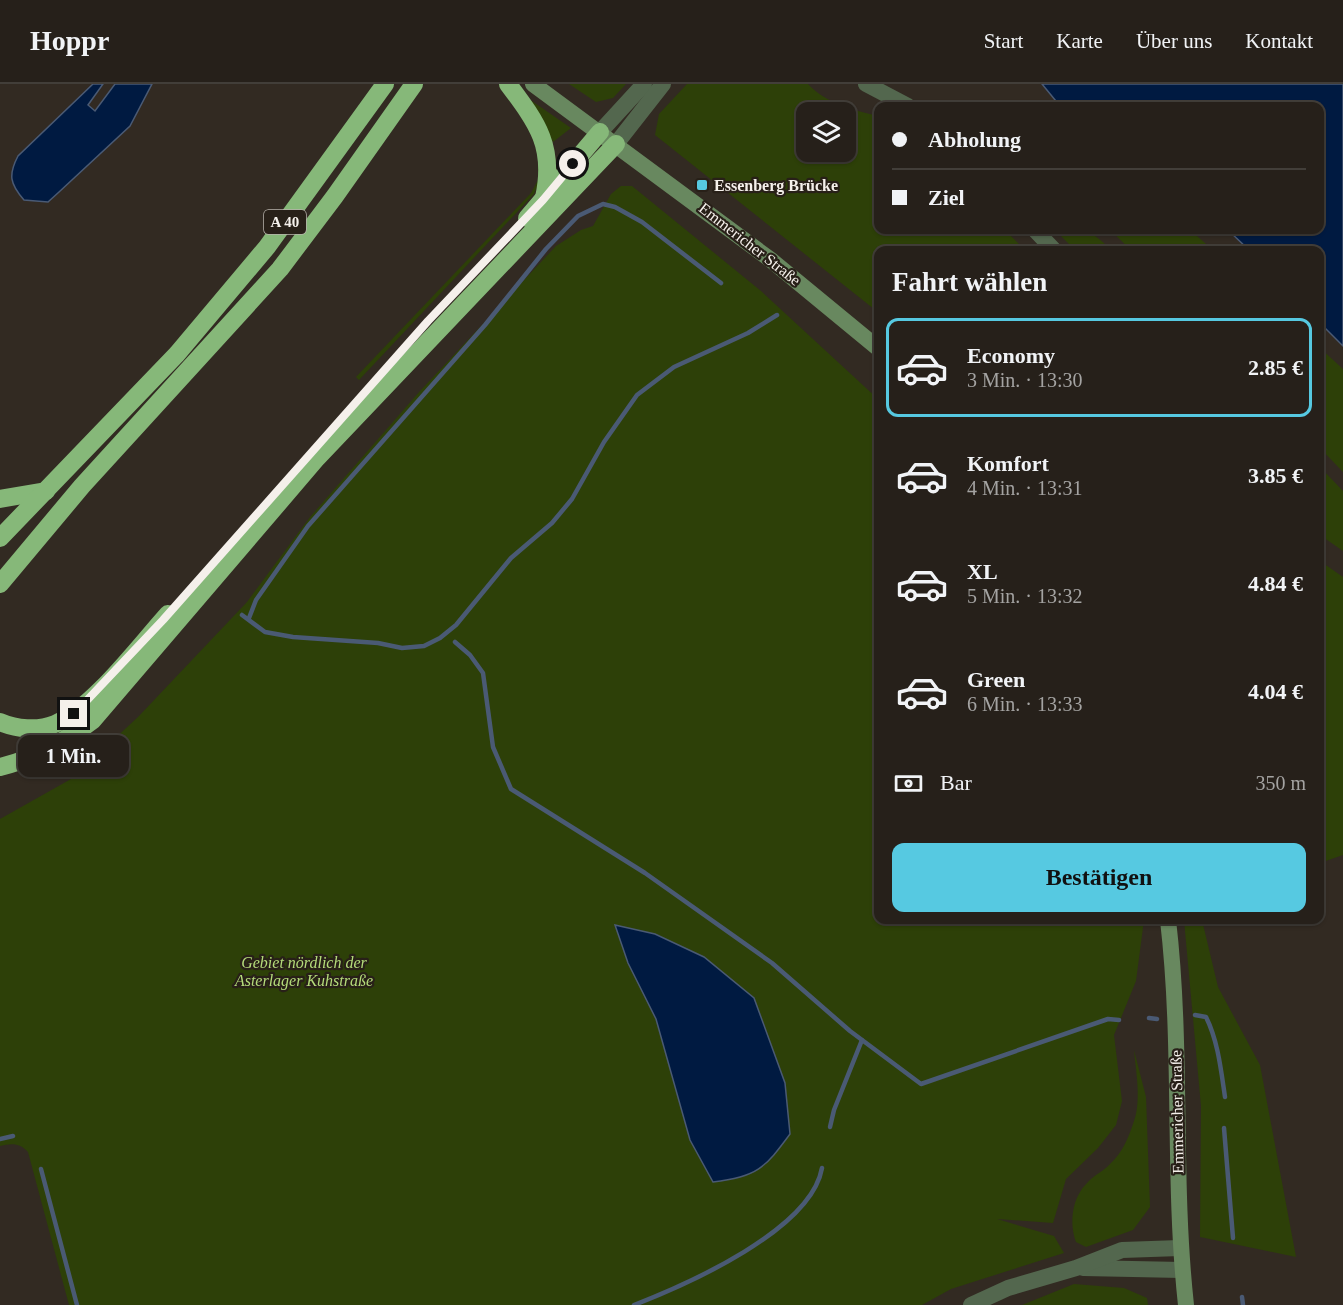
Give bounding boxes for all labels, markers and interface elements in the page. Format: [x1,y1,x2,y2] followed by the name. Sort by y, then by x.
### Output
[30,25,109,56] text: Hoppr
[984,29,1023,53] text: Start
[1056,29,1103,53] text: Karte
[1136,29,1212,53] text: Über uns
[1245,29,1313,53] text: Kontakt
[796,102,856,162] map controls
[796,102,856,162] button: layers
[928,127,1021,152] text: Abholung
[559,150,586,177] route start
[714,177,838,195] place label: Essenberg Brücke
[695,178,709,192] marker: Essenberg Brücke
[928,185,965,210] text: Ziel
[696,199,804,289] street label: Emmericher Straße
[264,210,306,234] road number: A 40
[892,267,1047,297] text: Fahrt wählen
[895,341,949,395] icon: car
[967,343,1055,368] text: Economy
[1248,355,1303,380] text: 2.85 €
[967,369,1083,391] text: 3 Min. · 13:30
[895,449,949,503] icon: car
[967,451,1049,476] text: Komfort
[1248,463,1303,488] text: 3.85 €
[967,477,1083,499] text: 4 Min. · 13:31
[895,557,949,611] icon: car
[967,559,998,584] text: XL
[1248,571,1303,596] text: 4.84 €
[967,585,1083,607] text: 5 Min. · 13:32
[895,665,949,719] icon: car
[967,667,1025,692] text: Green
[1248,679,1303,704] text: 4.04 €
[967,693,1083,715] text: 6 Min. · 13:33
[60,700,87,727] route end
[19,735,130,777] callout: 1 Min.
[46,745,101,767] text: 1 Min.
[892,767,925,800] icon: cash
[940,770,972,795] text: Bar
[1255,772,1306,794] text: 350 m
[892,843,1306,912] button: Bestätigen
[234,954,373,990] park label: Gebiet nördlich der Asterlager Kuhstraße
[1167,1050,1187,1174] street label: Emmericher Straße

